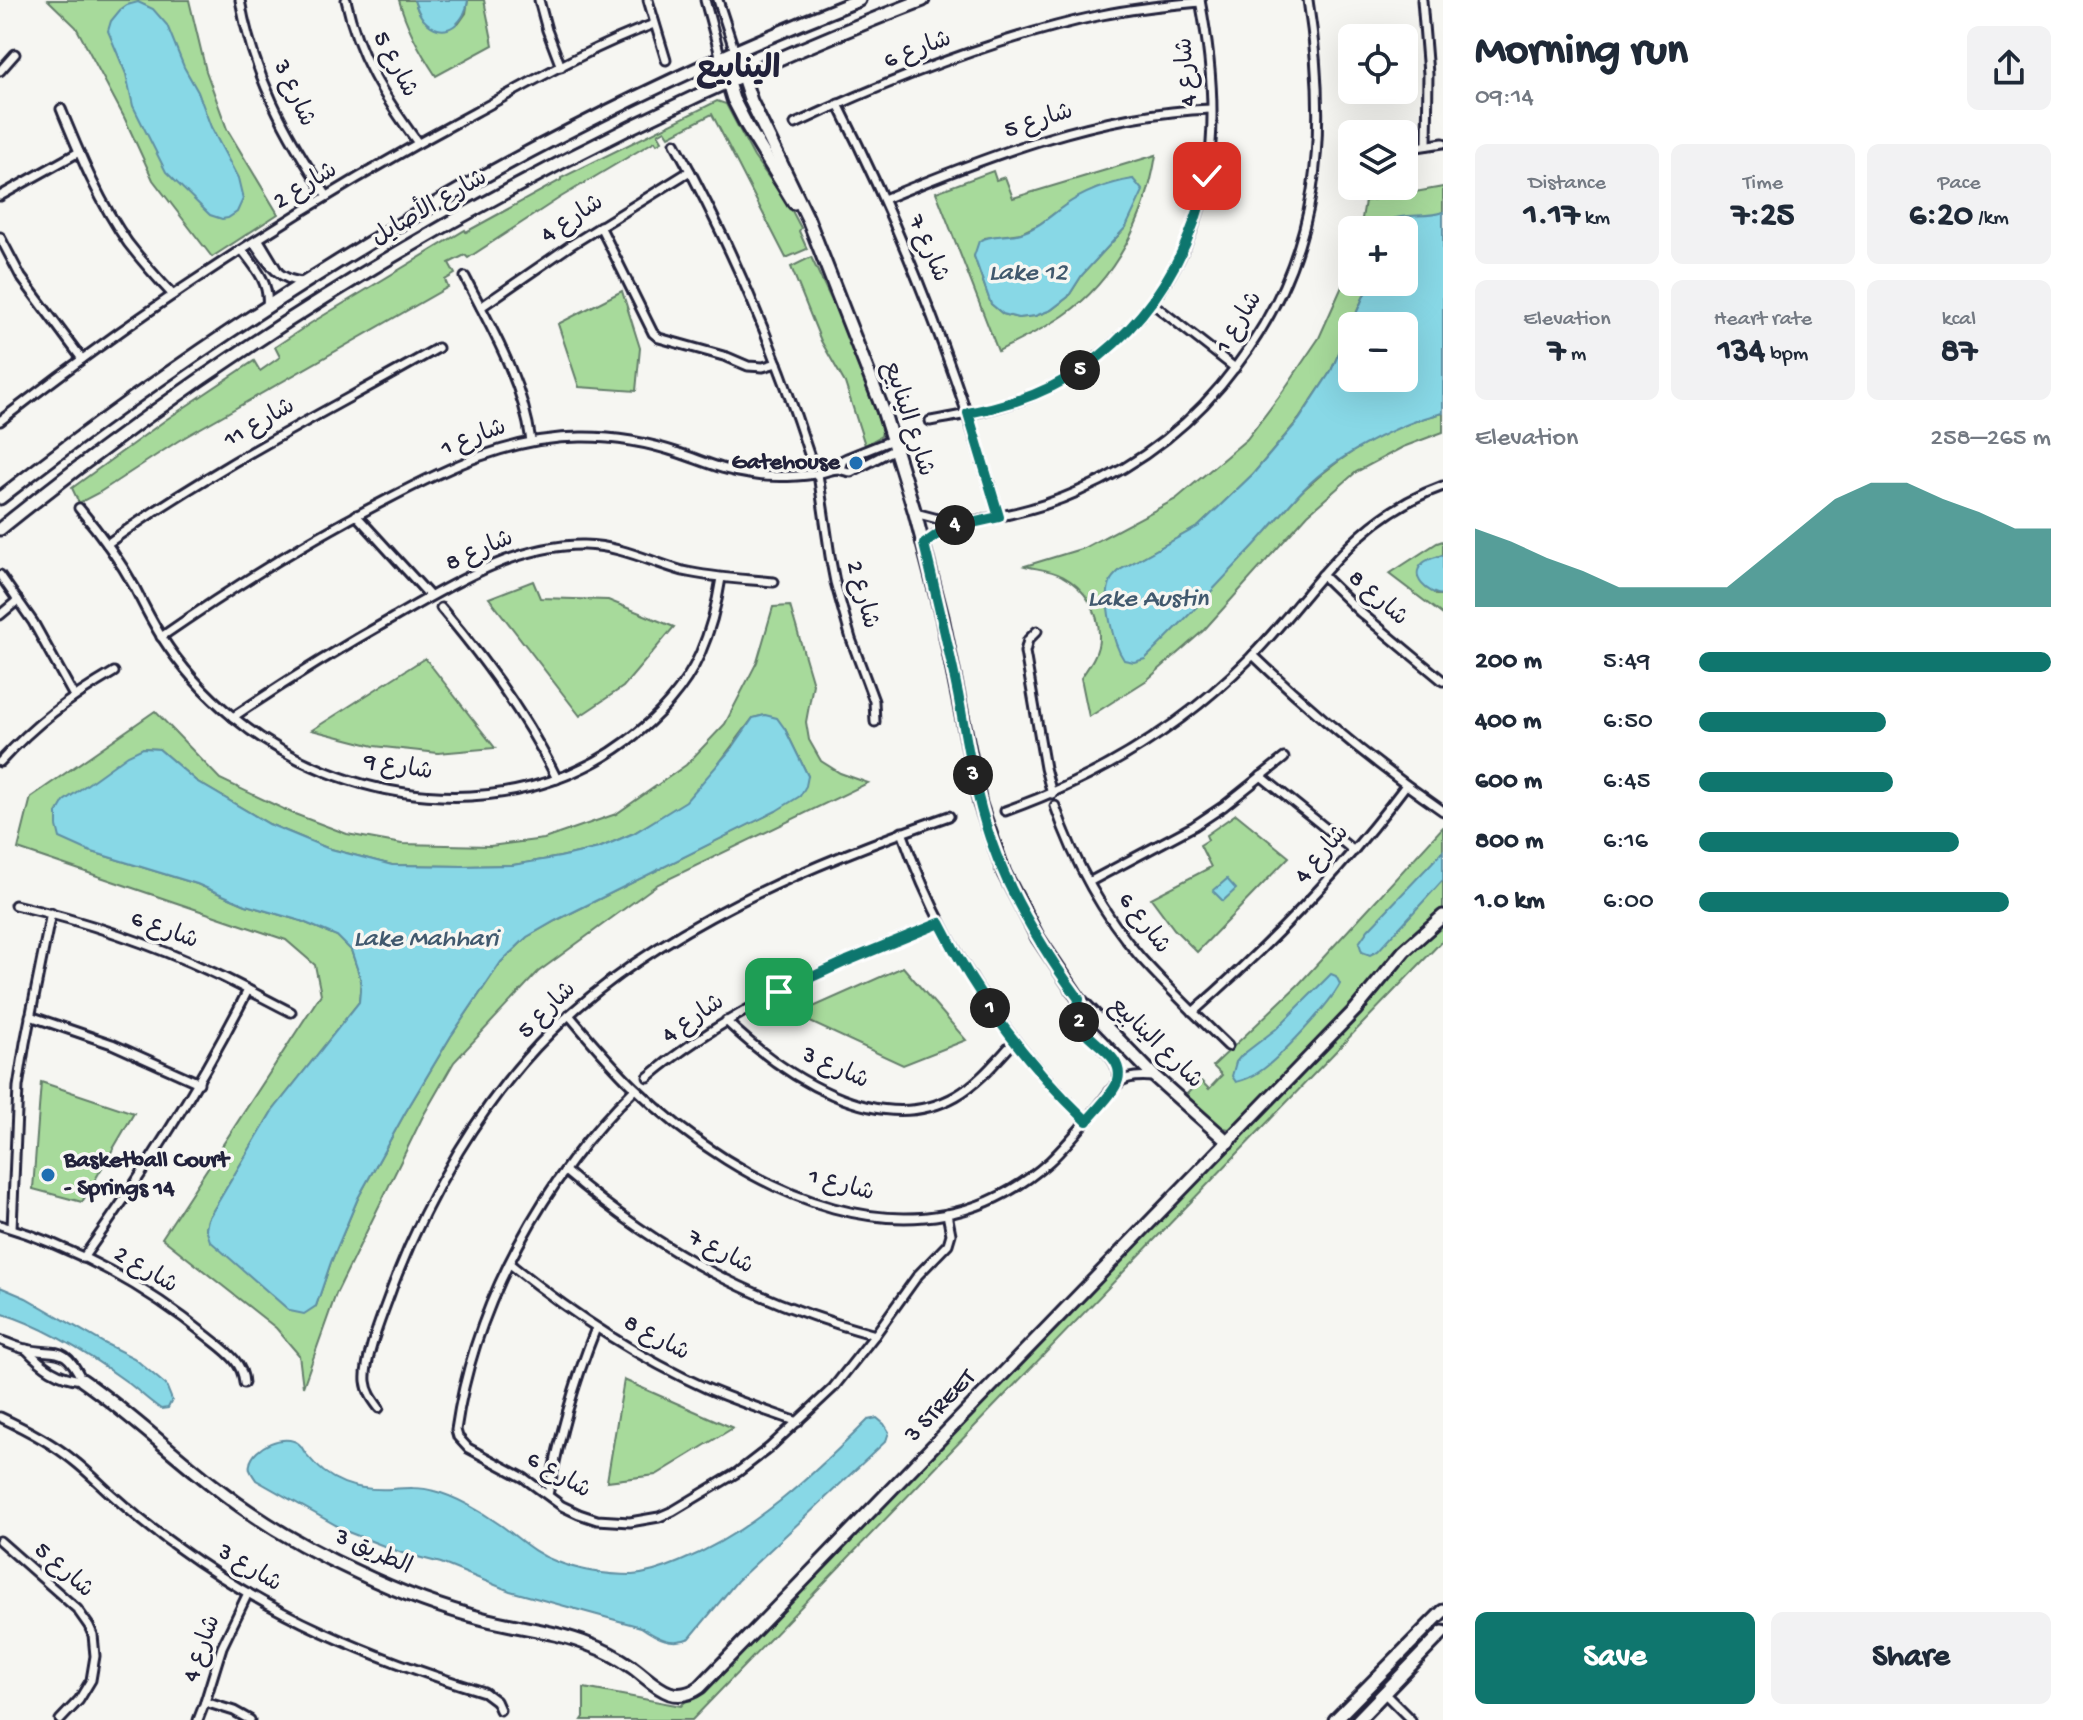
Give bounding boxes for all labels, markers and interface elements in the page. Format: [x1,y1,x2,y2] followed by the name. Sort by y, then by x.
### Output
[1338,24,1418,392] map controls
[1338,24,1418,104] button: locate
[880,25,956,77] street label: شارع 6
[1967,26,2051,110] button: share
[365,27,423,103] street label: شارع 5
[1475,27,1688,79] text: Morning run
[1171,37,1205,107] street label: شارع 4
[696,52,780,90] district label: الينابيع
[265,55,321,132] street label: شارع 3
[1475,83,1534,114] text: 09:14
[1001,98,1077,146] street label: شارع 5
[1338,120,1418,200] button: layers
[1173,142,1241,210] pin
[1185,154,1229,198] icon: check
[269,157,343,217] street label: شارع 2
[364,159,493,254] street label: شارع الأصايل
[1528,171,1606,197] text: Distance
[1743,171,1783,197] text: Time
[1937,171,1981,197] text: Pace
[536,189,610,251] street label: شارع 4
[1524,197,1580,237] text: 1.17
[1732,197,1794,237] text: 7:25
[1909,197,1973,237] text: 6:20
[1580,206,1610,232] text: km
[1973,206,2009,232] text: /km
[900,210,954,287] street label: شارع 7
[1338,216,1418,296] button: +
[989,259,1068,290] water label: Lake 12
[1209,287,1270,360] street label: شارع 1
[1523,307,1611,333] text: Elevation
[1714,307,1812,333] text: Heart rate
[1942,307,1976,333] text: kcal
[1338,312,1418,392] button: −
[1548,333,1565,373] text: 7
[1718,333,1765,373] text: 134
[1941,333,1977,373] text: 87
[1565,342,1586,368] text: m
[1765,342,1808,368] text: bpm
[1060,350,1100,390] pin: 5
[1074,357,1086,383] text: 5
[875,358,939,480] street label: شارع الينابيع
[218,393,301,456] street label: شارع 11
[436,414,511,464] street label: شارع 1
[1475,424,1578,455] text: Elevation
[1930,424,2051,455] text: 258–265 m
[732,449,842,478] place label: Gatehouse
[847,454,865,472] marker: Gatehouse
[935,505,975,545] pin: 4
[950,512,960,538] text: 4
[442,525,518,579] street label: شارع 8
[838,558,884,632] street label: شارع 2
[1341,565,1413,633] street label: شارع 8
[1088,585,1209,616] water label: Lake Austin
[1475,647,1542,678] text: 200 m
[1603,647,1650,678] text: 5:49
[1475,707,1541,738] text: 400 m
[1603,707,1653,738] text: 6:50
[360,747,435,788] street label: شارع 9
[953,755,993,795] pin: 3
[967,762,979,788] text: 3
[1475,767,1542,798] text: 600 m
[1603,767,1650,798] text: 6:45
[1289,819,1357,891] street label: شارع 4
[1475,827,1543,858] text: 800 m
[1603,827,1648,858] text: 6:16
[1110,887,1176,961] street label: شارع 6
[1475,887,1545,918] text: 1.0 km
[1603,887,1654,918] text: 6:00
[126,905,202,957] street label: شارع 6
[354,925,502,956] water label: Lake Mahhari
[745,958,813,1026] pin
[757,970,801,1014] icon: arrive
[513,976,583,1046] street label: شارع 5
[970,988,1010,1028] pin: 1
[657,989,731,1051] street label: شارع 4
[1102,992,1208,1096] street label: شارع الينابيع
[986,995,994,1021] text: 1
[1059,1002,1099,1042] pin: 2
[1074,1009,1084,1035] text: 2
[796,1041,873,1097] street label: شارع 3
[63,1147,231,1204] place label: Basketball Court - Springs 14
[804,1163,877,1209] street label: شارع 1
[39,1166,57,1184] marker: Basketball Court - Springs 14
[681,1223,758,1282] street label: شارع 7
[108,1241,182,1301] street label: شارع 2
[618,1309,694,1369] street label: شارع 8
[899,1363,984,1450] street label: 3 STREET
[521,1446,595,1506] street label: شارع 6
[329,1523,416,1583] street label: 3 الطريق
[27,1537,99,1605] street label: شارع 5
[211,1538,286,1600] street label: شارع 3
[178,1612,228,1686] street label: شارع 4
[1475,1612,1755,1704] button: Save
[1771,1612,2051,1704] button: Share

